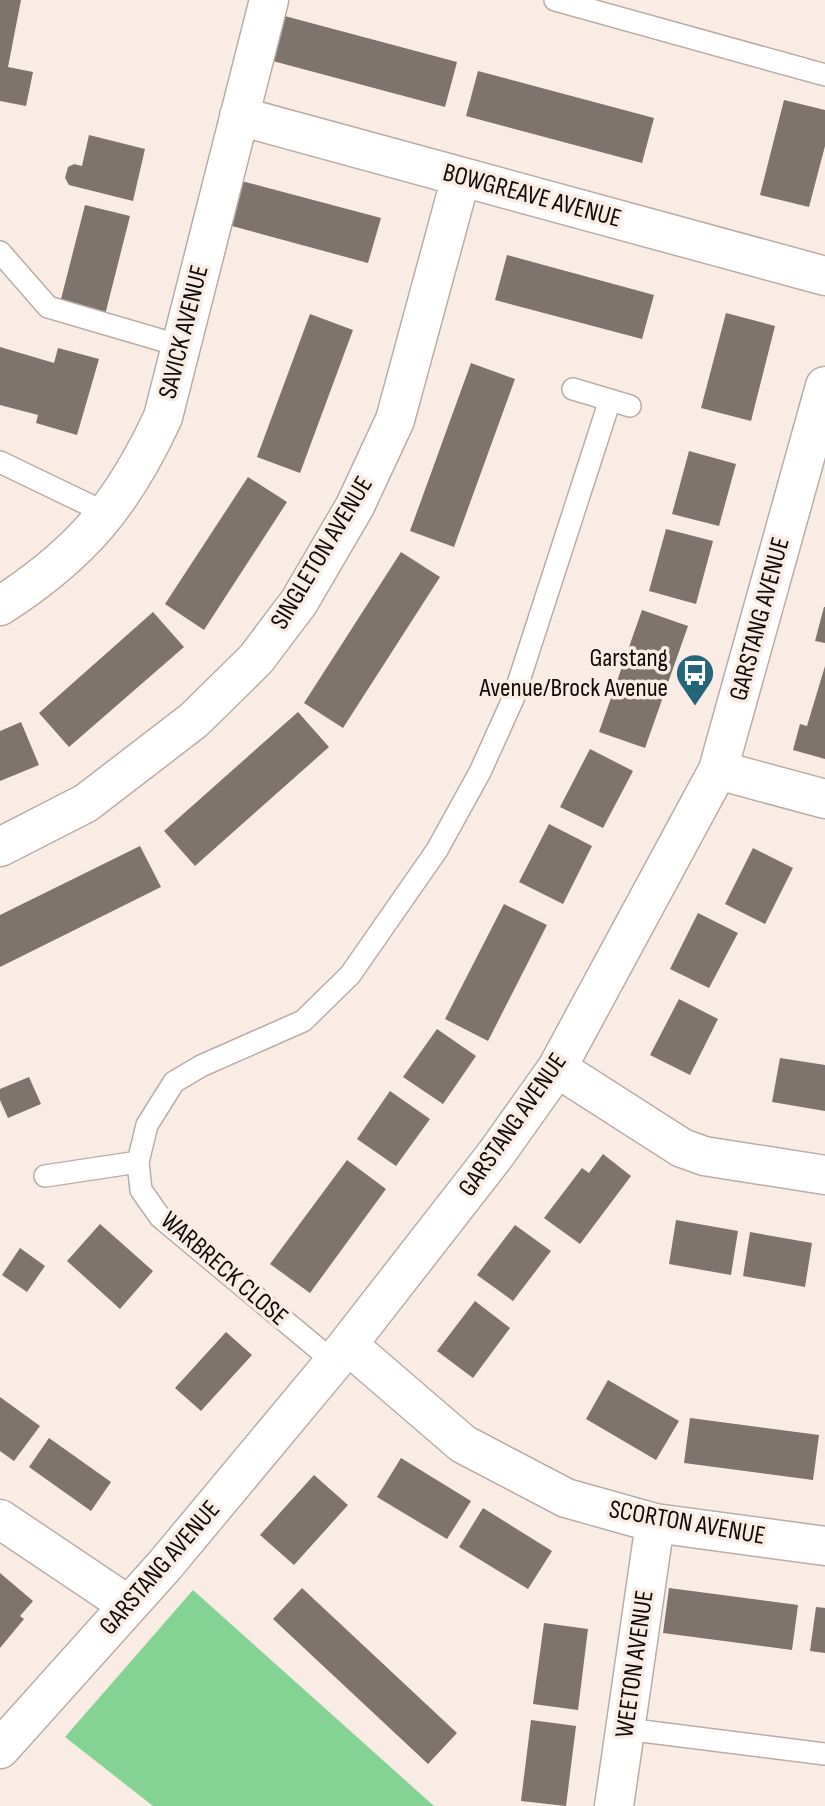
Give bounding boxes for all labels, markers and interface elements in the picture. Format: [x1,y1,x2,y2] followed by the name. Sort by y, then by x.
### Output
[440,157,624,235] street label: BOWGREAVE AVENUE
[152,262,216,402] street label: SAVICK AVENUE
[264,471,380,635] street label: SINGLETON AVENUE
[723,534,797,704] street label: GARSTANG AVENUE
[478,643,668,704] place label: Garstang Avenue/Brock Avenue
[674,652,716,707] bus stop icon: Garstang Avenue/Brock Avenue
[452,1047,574,1203] street label: GARSTANG AVENUE
[154,1205,294,1333] street label: WARBRECK CLOSE
[607,1494,767,1552] street label: SCORTON AVENUE
[93,1495,227,1641] street label: GARSTANG AVENUE
[609,1588,661,1740] street label: WEETON AVENUE

